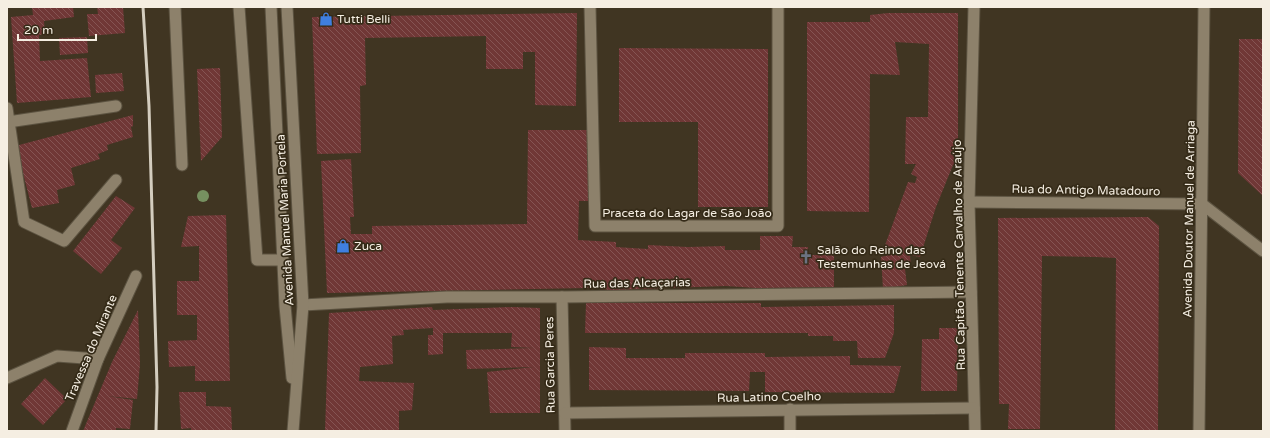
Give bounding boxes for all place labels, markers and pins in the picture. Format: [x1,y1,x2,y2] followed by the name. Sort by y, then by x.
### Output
[318,11,334,27] shop icon: Tutti Belli
[337,12,390,26] place label: Tutti Belli
[335,238,351,254] shop icon: Zuca
[354,239,382,253] place label: Zuca
[817,243,946,271] place label: Salão do Reino das Testemunhas de Jeová
[798,249,814,265] church icon: Salão do Reino das Testemunhas de Jeová

